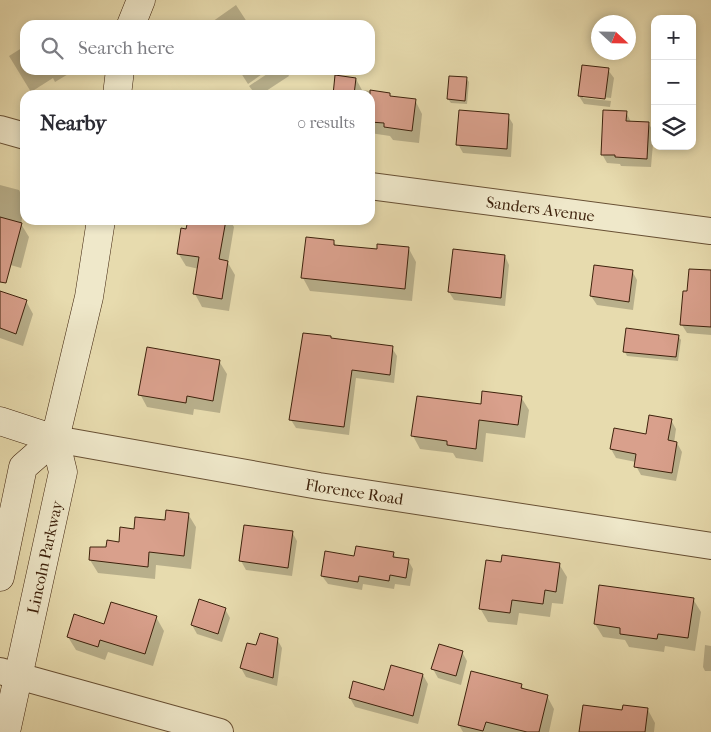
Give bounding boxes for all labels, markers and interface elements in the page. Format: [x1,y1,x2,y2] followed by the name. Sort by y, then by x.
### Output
[591,15,636,60] north arrow
[651,15,696,150] map controls
[651,15,696,60] button: +
[20,20,375,75] search box
[38,34,66,62] icon: search
[78,37,174,59] text: Search here
[651,60,696,105] button: −
[651,105,696,150] button: layers
[40,111,106,135] text: Nearby
[297,113,355,132] text: 0 results
[485,192,596,226] street label: Sanders Avenue
[304,475,405,509] street label: Florence Road
[23,499,67,615] street label: Lincoln Parkway

